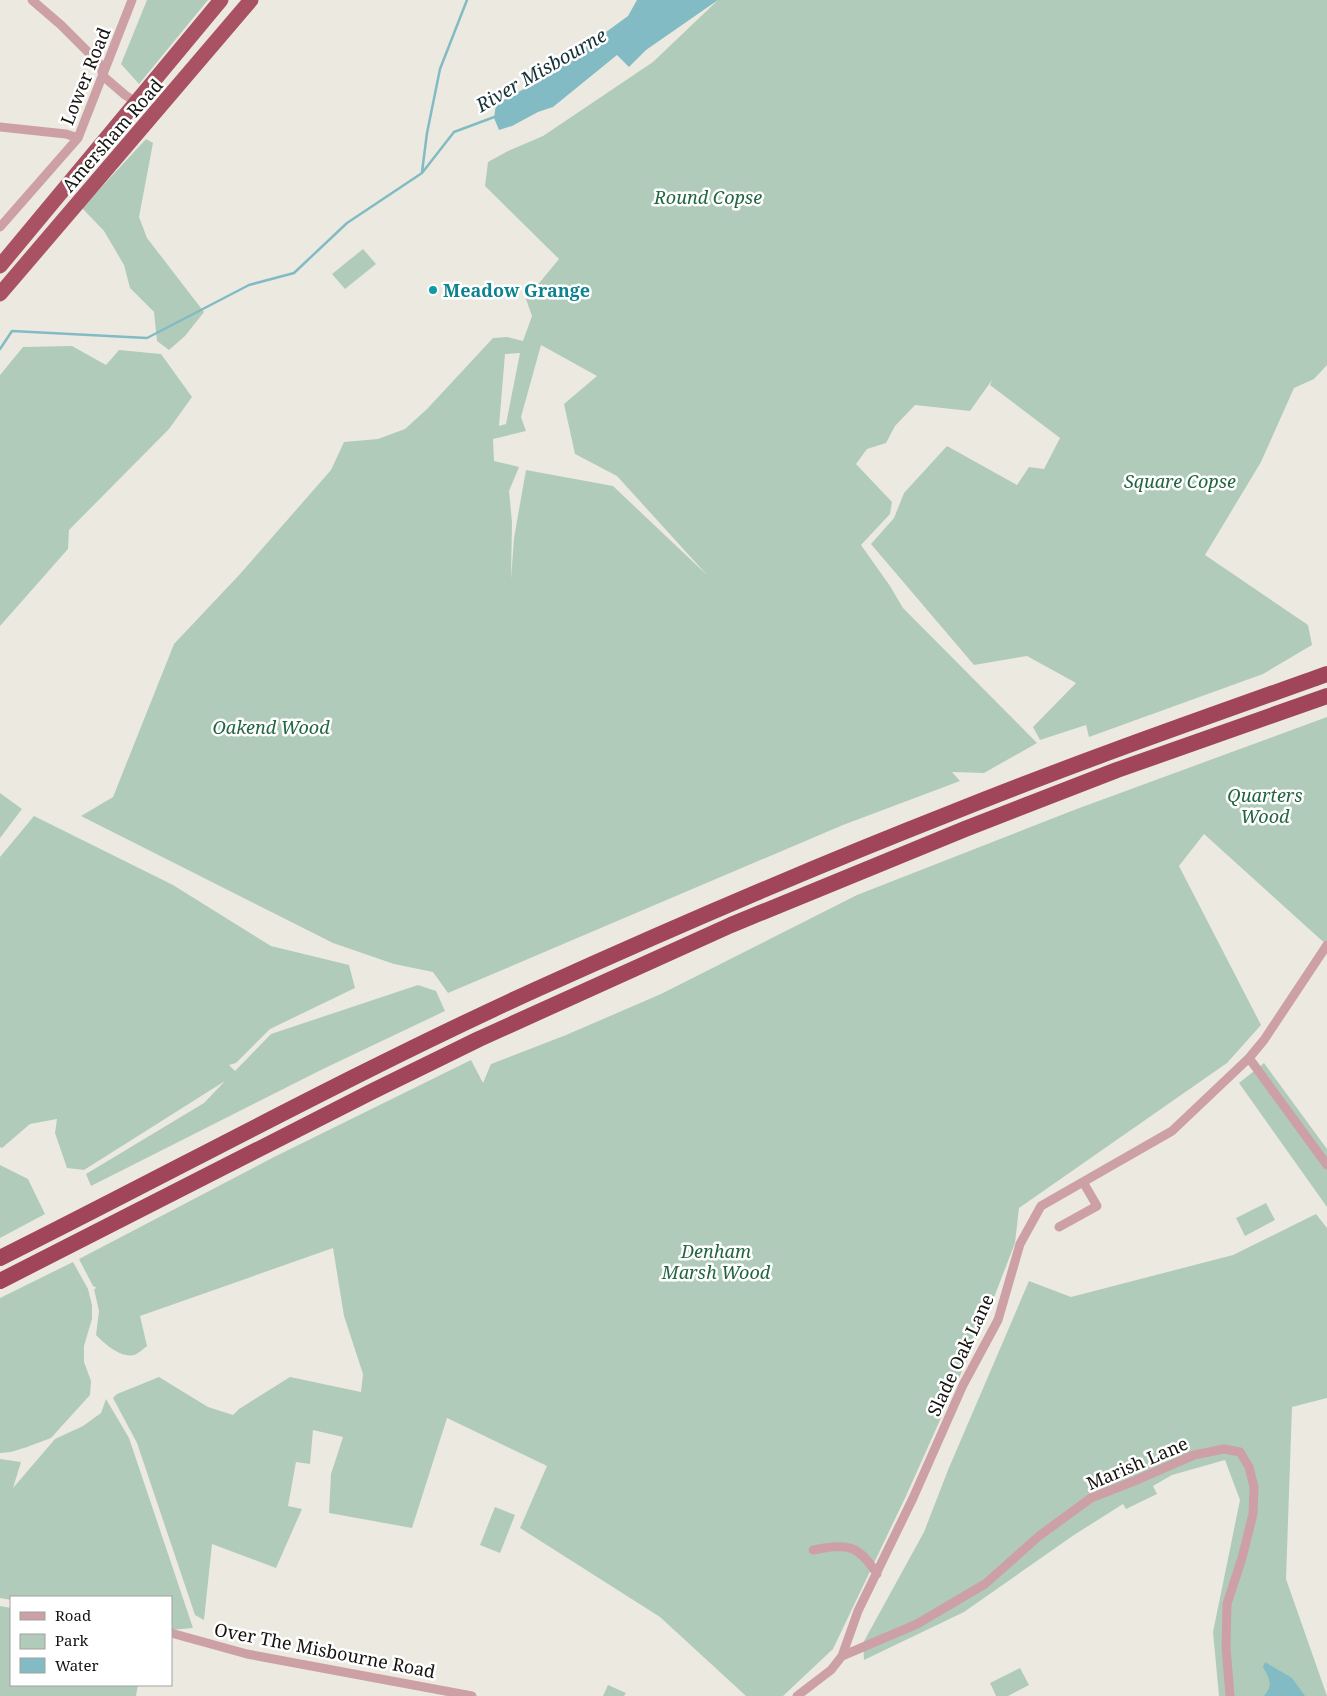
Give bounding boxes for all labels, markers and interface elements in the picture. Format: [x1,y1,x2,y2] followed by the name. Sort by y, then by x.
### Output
[470,22,611,118] water label: River Misbourne
[55,24,115,128] street label: Lower Road
[56,73,168,197] street label: Amersham Road
[653,185,762,209] park label: Round Copse
[443,278,590,302] place label: Meadow Grange
[427,284,439,296] marker: Meadow Grange
[1124,469,1236,493] park label: Square Copse
[212,715,330,739] park label: Oakend Wood
[1227,783,1303,828] park label: Quarters Wood
[661,1239,771,1284] park label: Denham Marsh Wood
[921,1290,999,1420] street label: Slade Oak Lane
[1083,1431,1191,1495] street label: Marish Lane
[10,1596,172,1686] legend
[55,1605,91,1625] text: Road
[212,1617,438,1683] street label: Over The Misbourne Road
[55,1630,89,1650] text: Park
[55,1655,98,1675] text: Water

